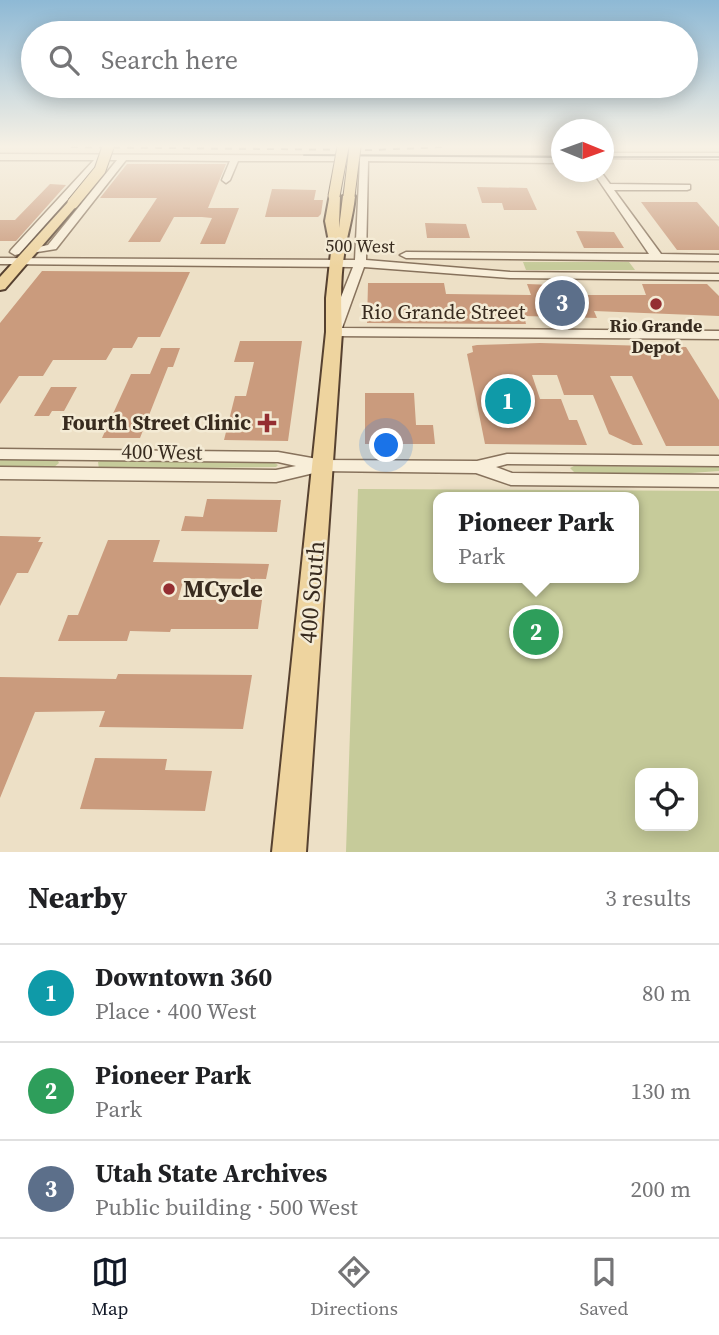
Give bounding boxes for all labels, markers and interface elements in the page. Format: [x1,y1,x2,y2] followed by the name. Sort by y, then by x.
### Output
[21,21,698,98] search box
[45,41,83,79] icon: search
[101,42,238,78] text: Search here
[551,119,614,182] north arrow
[325,232,395,259] street label: 500 West
[539,277,585,329] pin: 3
[648,296,664,312] marker: Rio Grande Depot
[361,297,525,326] street label: Rio Grande Street
[610,313,702,359] place label: Rio Grande Depot
[485,375,531,427] pin: 1
[62,408,251,437] place label: Fourth Street Clinic
[257,413,277,433] marker: Fourth Street Clinic
[369,428,403,462] your location
[121,436,203,467] street label: 400 West
[433,492,639,583] popup
[458,504,614,540] text: Pioneer Park
[291,539,332,645] street label: 400 South
[458,540,505,572] text: Park
[183,572,263,605] place label: MCycle
[161,581,177,597] marker: MCycle
[513,606,559,658] pin: 2
[635,768,698,831] map controls
[635,768,698,831] button: locate
[28,877,127,918] text: Nearby
[605,882,691,914] text: 3 results
[95,959,272,995] text: Downtown 360
[45,977,57,1009] text: 1
[642,977,691,1009] text: 80 m
[95,995,256,1027] text: Place · 400 West
[95,1057,251,1093] text: Pioneer Park
[45,1075,57,1107] text: 2
[630,1075,691,1107] text: 130 m
[95,1093,142,1125] text: Park
[95,1155,327,1191] text: Utah State Archives
[45,1173,57,1205] text: 3
[630,1173,691,1205] text: 200 m
[95,1191,358,1223] text: Public building · 500 West
[91,1253,129,1321] tab: Map
[310,1253,398,1321] tab: Directions
[580,1253,628,1321] tab: Saved

